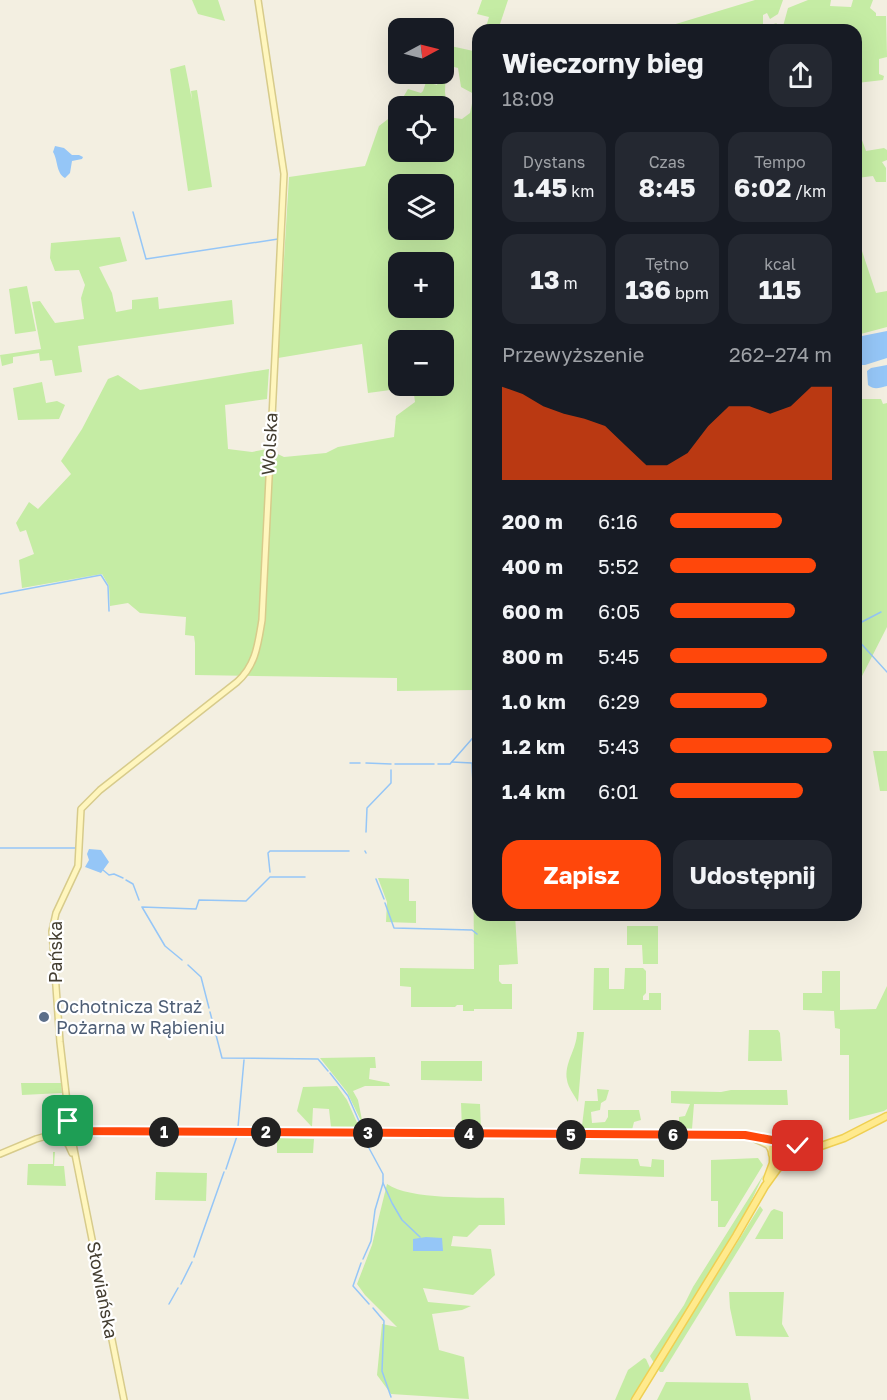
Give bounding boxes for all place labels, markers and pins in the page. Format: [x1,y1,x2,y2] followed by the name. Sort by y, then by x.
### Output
[56,995,225,1038] place label: Ochotnicza Straż Pożarna w Rąbieniu
[37,1010,51,1024] marker: Ochotnicza Straż Pożarna w Rąbieniu
[42,1095,93,1146] pin
[149,1117,179,1147] pin: 1
[251,1117,281,1147] pin: 2
[353,1118,383,1148] pin: 3
[454,1119,484,1149] pin: 4
[556,1120,586,1150] pin: 5
[658,1120,688,1150] pin: 6
[772,1120,823,1171] pin

